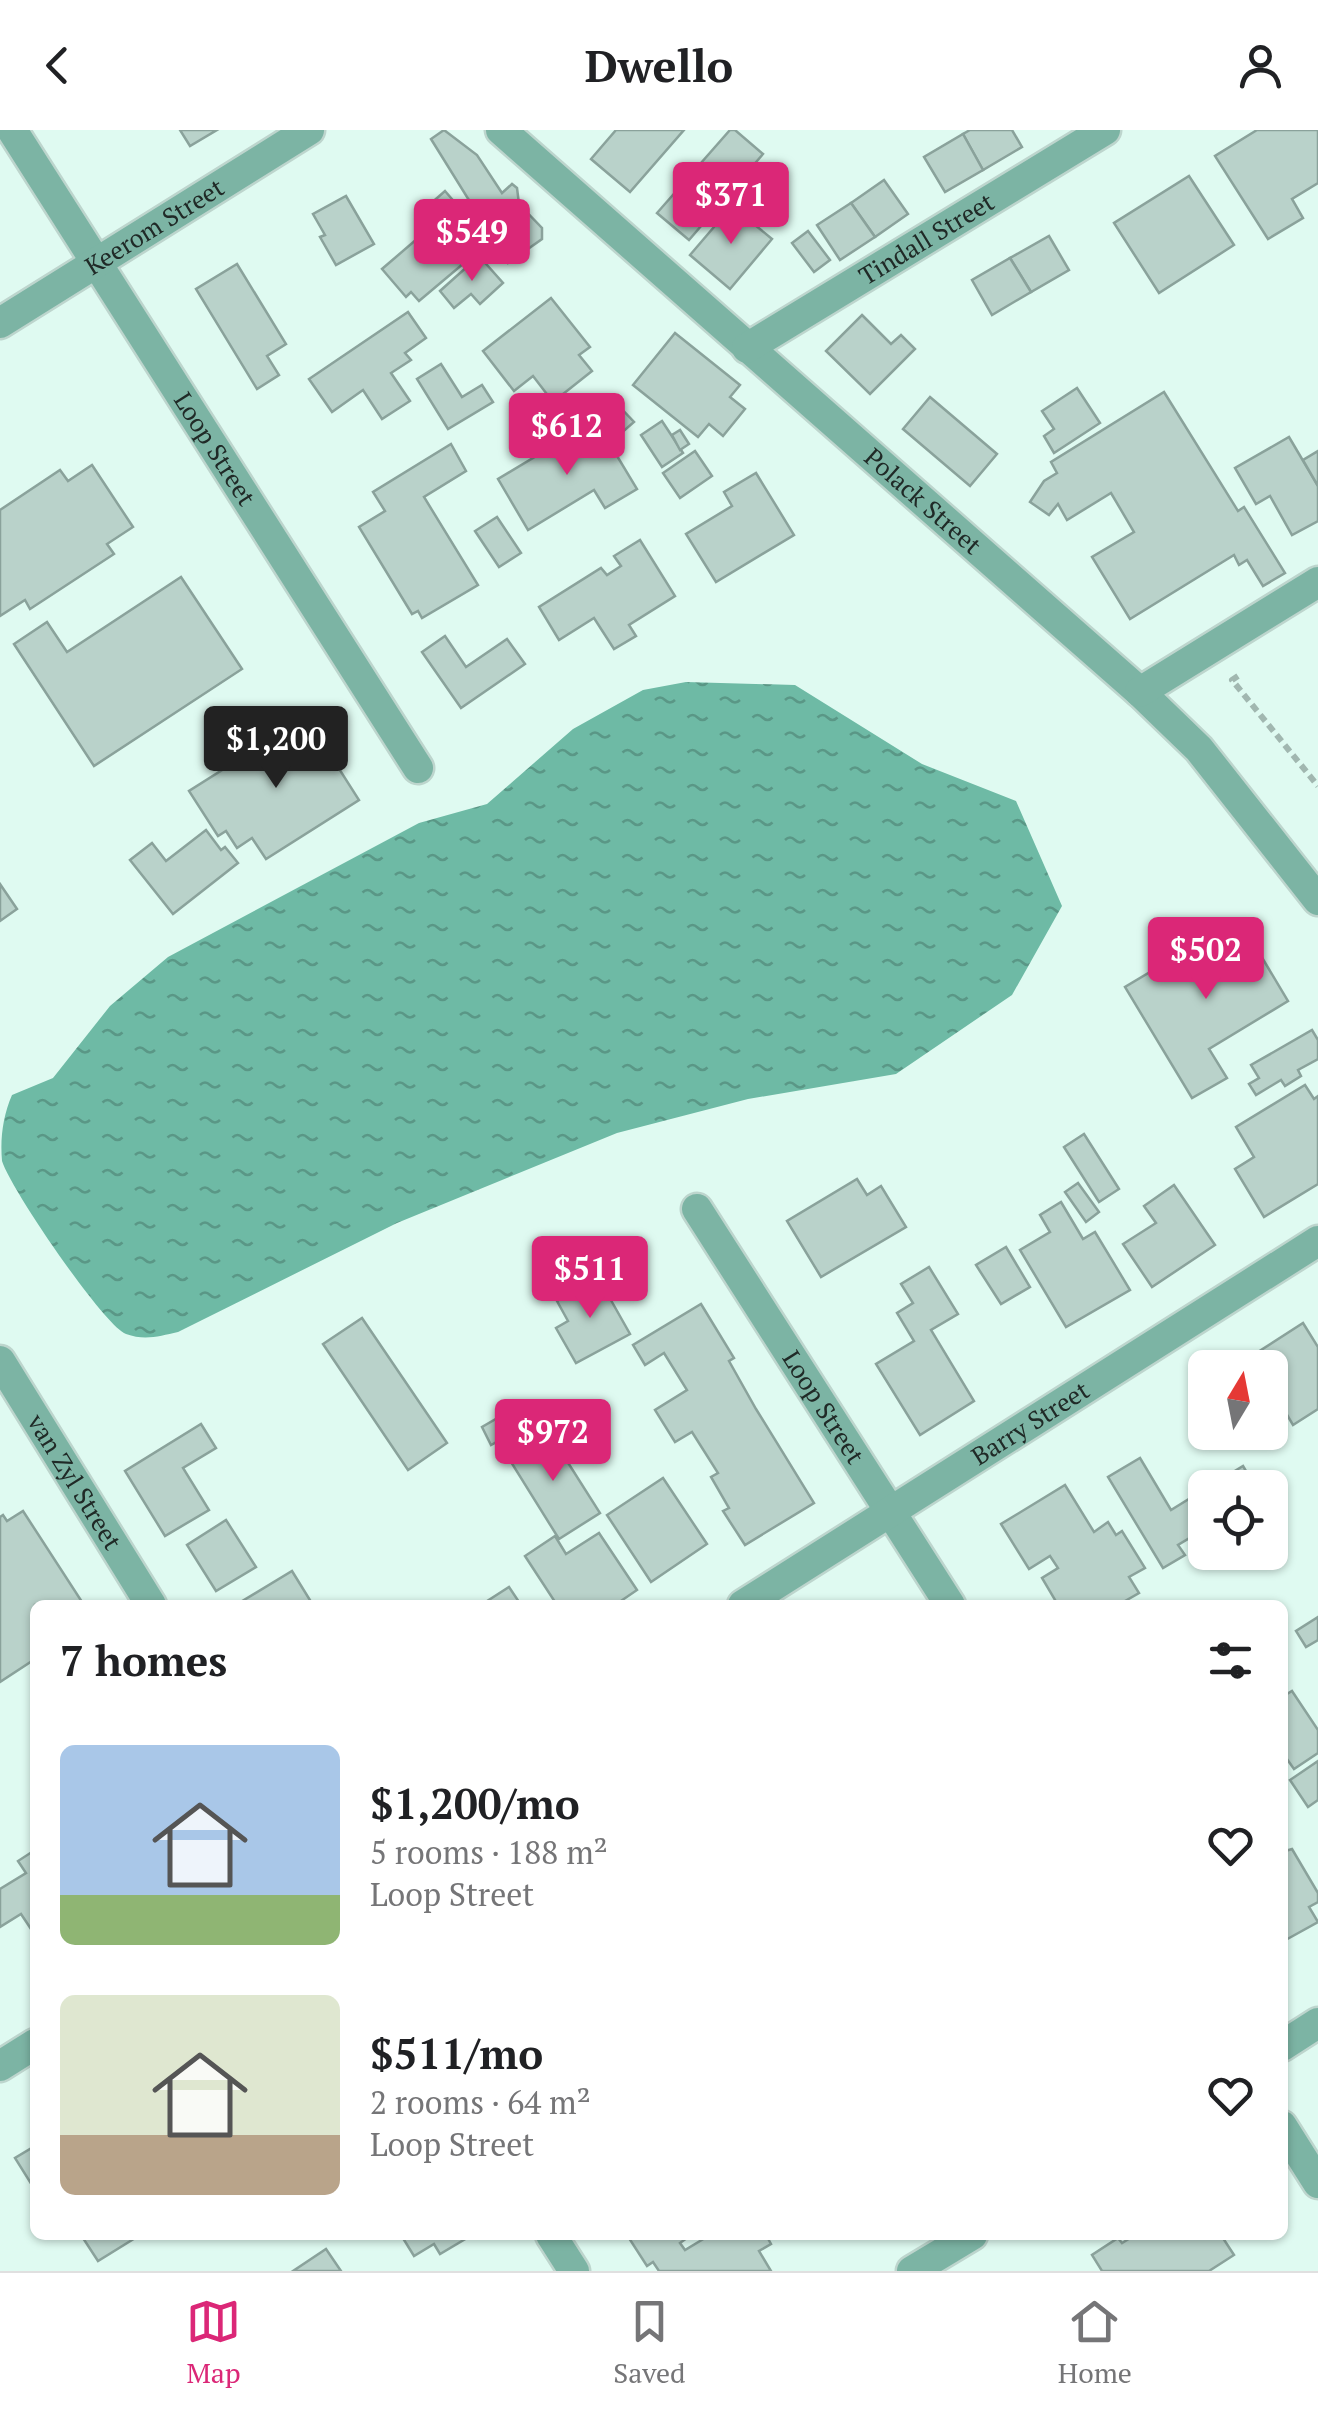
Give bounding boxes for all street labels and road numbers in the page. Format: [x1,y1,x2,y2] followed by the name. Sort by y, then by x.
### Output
[78,170,230,282] street label: Keerom Street
[852,185,1000,292] street label: Tindall Street
[167,386,264,512] street label: Loop Street
[858,440,989,561] street label: Polack Street
[775,1344,872,1470] street label: Loop Street
[965,1373,1095,1472] street label: Barry Street
[20,1407,130,1556] street label: van Zyl Street

